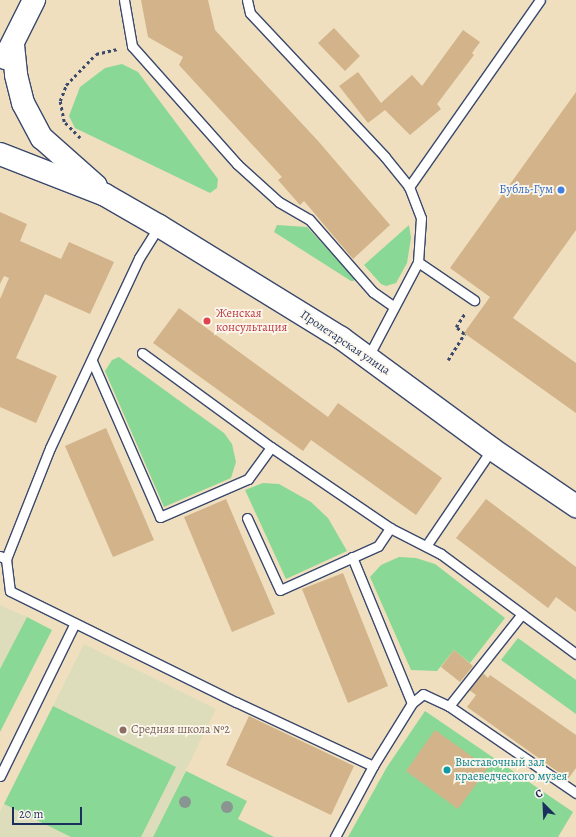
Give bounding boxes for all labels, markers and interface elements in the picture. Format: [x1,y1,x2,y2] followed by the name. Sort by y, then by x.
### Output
[499,183,553,197] place label: Бубль-Гум
[556,185,566,195] marker: Бубль-Гум
[216,307,287,335] place label: Женская консультация
[297,308,393,378] street label: Пролетарская улица
[201,315,213,327] marker: Женская консультация
[131,723,230,737] place label: Средняя школа №2
[118,725,128,735] marker: Средняя школа №2
[455,756,567,784] place label: Выставочный зал краеведческого музея
[442,765,452,775] marker: Выставочный зал краеведческого музея
[524,785,564,825] north arrow
[533,785,545,802] text: С
[14,799,84,825] scale bar
[19,806,43,822] text: 20 m

